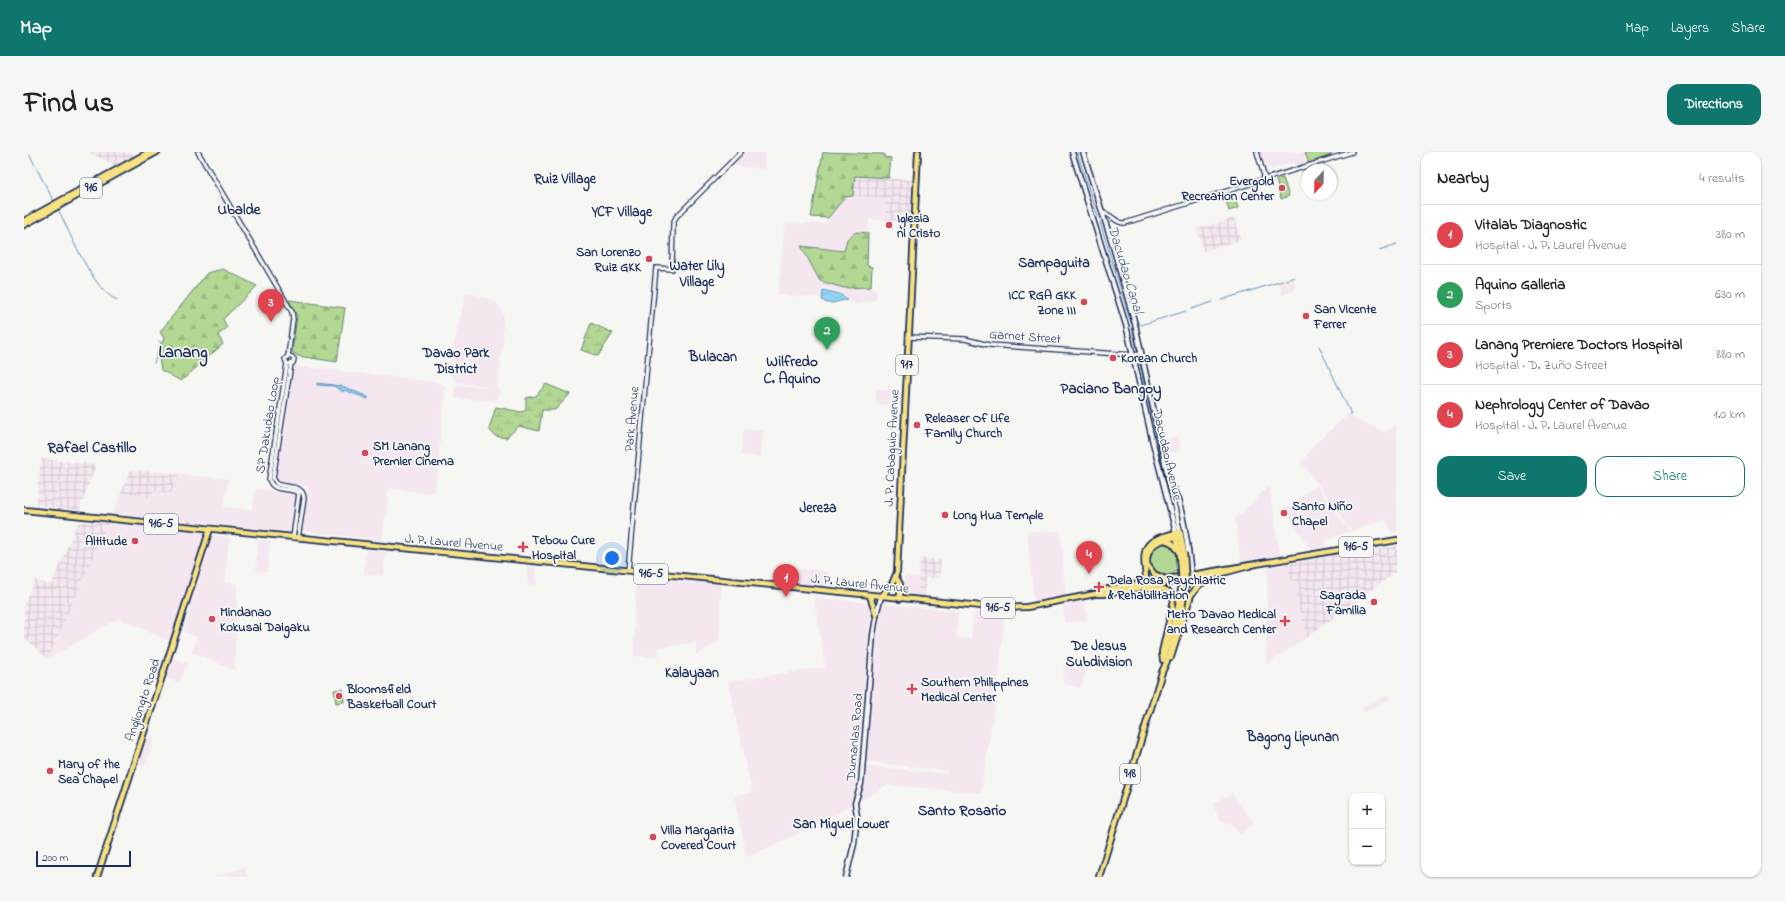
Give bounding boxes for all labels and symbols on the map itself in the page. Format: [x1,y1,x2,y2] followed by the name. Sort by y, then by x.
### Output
[1301,164,1337,200] north arrow
[533,169,597,192] district label: Ruiz Village
[1181,172,1275,206] place label: Evergold Recreation Center
[80,178,102,198] road number: 916
[1277,183,1287,193] marker: Evergold Recreation Center
[217,199,262,221] district label: Ubalde
[591,202,653,225] district label: YCF Village
[897,209,940,243] place label: Iglesia ni Cristo
[884,220,894,230] marker: Iglesia ni Cristo
[1102,224,1149,318] water label: Dacudao Canal
[576,243,642,277] place label: San Lorenzo Ruiz GKK
[1018,253,1090,276] district label: Sampaguita
[644,254,654,264] marker: San Lorenzo Ruiz GKK
[669,256,725,295] district label: Water Lily Village
[1008,286,1077,320] place label: ICC RGA GKK Zone III
[258,289,284,322] pin: 3
[1079,297,1089,307] marker: ICC RGA GKK Zone III
[1313,300,1377,334] place label: San Vicente Ferrer
[1301,311,1311,321] marker: San Vicente Ferrer
[814,317,840,350] pin: 2
[989,325,1062,349] street label: Garnet Street
[158,340,208,367] district label: Lanang
[422,343,490,380] district label: Davao Park District
[688,347,737,368] district label: Bulacan
[1121,349,1197,368] place label: Korean Church
[764,351,821,390] district label: Wilfredo C. Aquino
[1108,353,1118,363] marker: Korean Church
[896,355,918,375] road number: 917
[251,375,285,475] street label: SP Dakudao Loop
[1061,378,1162,402] district label: Paciano Bangoy
[620,385,644,453] street label: Park Avenue
[879,389,906,507] street label: J. P. Cabaguio Avenue
[1147,407,1187,503] street label: Dacudao Avenue
[924,409,1011,445] place label: Releaser Of Life Family Church
[912,420,922,430] marker: Releaser Of Life Family Church
[47,437,137,459] district label: Rafael Castillo
[373,437,454,471] place label: SM Lanang Premier Cinema
[360,448,370,458] marker: SM Lanang Premier Cinema
[1292,497,1353,531] place label: Santo Niño Chapel
[799,498,837,519] district label: Jereza
[953,506,1045,527] place label: Long Hua Temple
[1279,508,1289,518] marker: Santo Niño Chapel
[940,510,950,520] marker: Long Hua Temple
[144,514,178,534] road number: 916-5
[404,529,504,557] street label: J. P. Laurel Avenue
[532,531,596,565] place label: Tebow Cure Hospital
[85,532,128,551] place label: Altitude
[130,536,140,546] marker: Altitude
[1339,537,1373,557] road number: 916-5
[517,541,529,553] marker: Tebow Cure Hospital
[1076,541,1102,574] pin: 4
[602,548,622,568] your location
[634,564,668,584] road number: 916-5
[773,564,799,597] pin: 1
[810,569,910,599] street label: J. P. Laurel Avenue
[1107,571,1227,605] place label: Dela Rosa Psychiatric & Rehabilitation
[1093,581,1105,593] marker: Dela Rosa Psychiatric & Rehabilitation
[1319,586,1366,620] place label: Sagrada Familia
[1369,597,1379,607] marker: Sagrada Familia
[981,598,1015,618] road number: 916-5
[220,603,310,639] place label: Mindanao Kokusai Daigaku
[1167,605,1277,639] place label: Metro Davao Medical and Research Center
[207,614,217,624] marker: Mindanao Kokusai Daigaku
[1279,615,1291,627] marker: Metro Davao Medical and Research Center
[1066,636,1132,673] district label: De Jesus Subdivision
[121,656,166,744] street label: Angliongto Road
[665,663,719,686] district label: Kalayaan
[921,673,1029,707] place label: Southern Philippines Medical Center
[346,680,437,714] place label: Bloomsfield Basketball Court
[906,683,918,695] marker: Southern Philippines Medical Center
[334,691,344,701] marker: Bloomsfield Basketball Court
[842,692,868,783] street label: Dumanlas Road
[1246,727,1339,750] district label: Bagong Lipunan
[58,755,121,789] place label: Mary of the Sea Chapel
[1120,764,1140,784] road number: 918
[45,766,55,776] marker: Mary of the Sea Chapel
[918,800,1007,822] district label: Santo Rosario
[793,814,890,837] district label: San Miguel Lower
[660,821,737,855] place label: Villa Margarita Covered Court
[648,832,658,842] marker: Villa Margarita Covered Court
[36,849,131,868] scale bar

